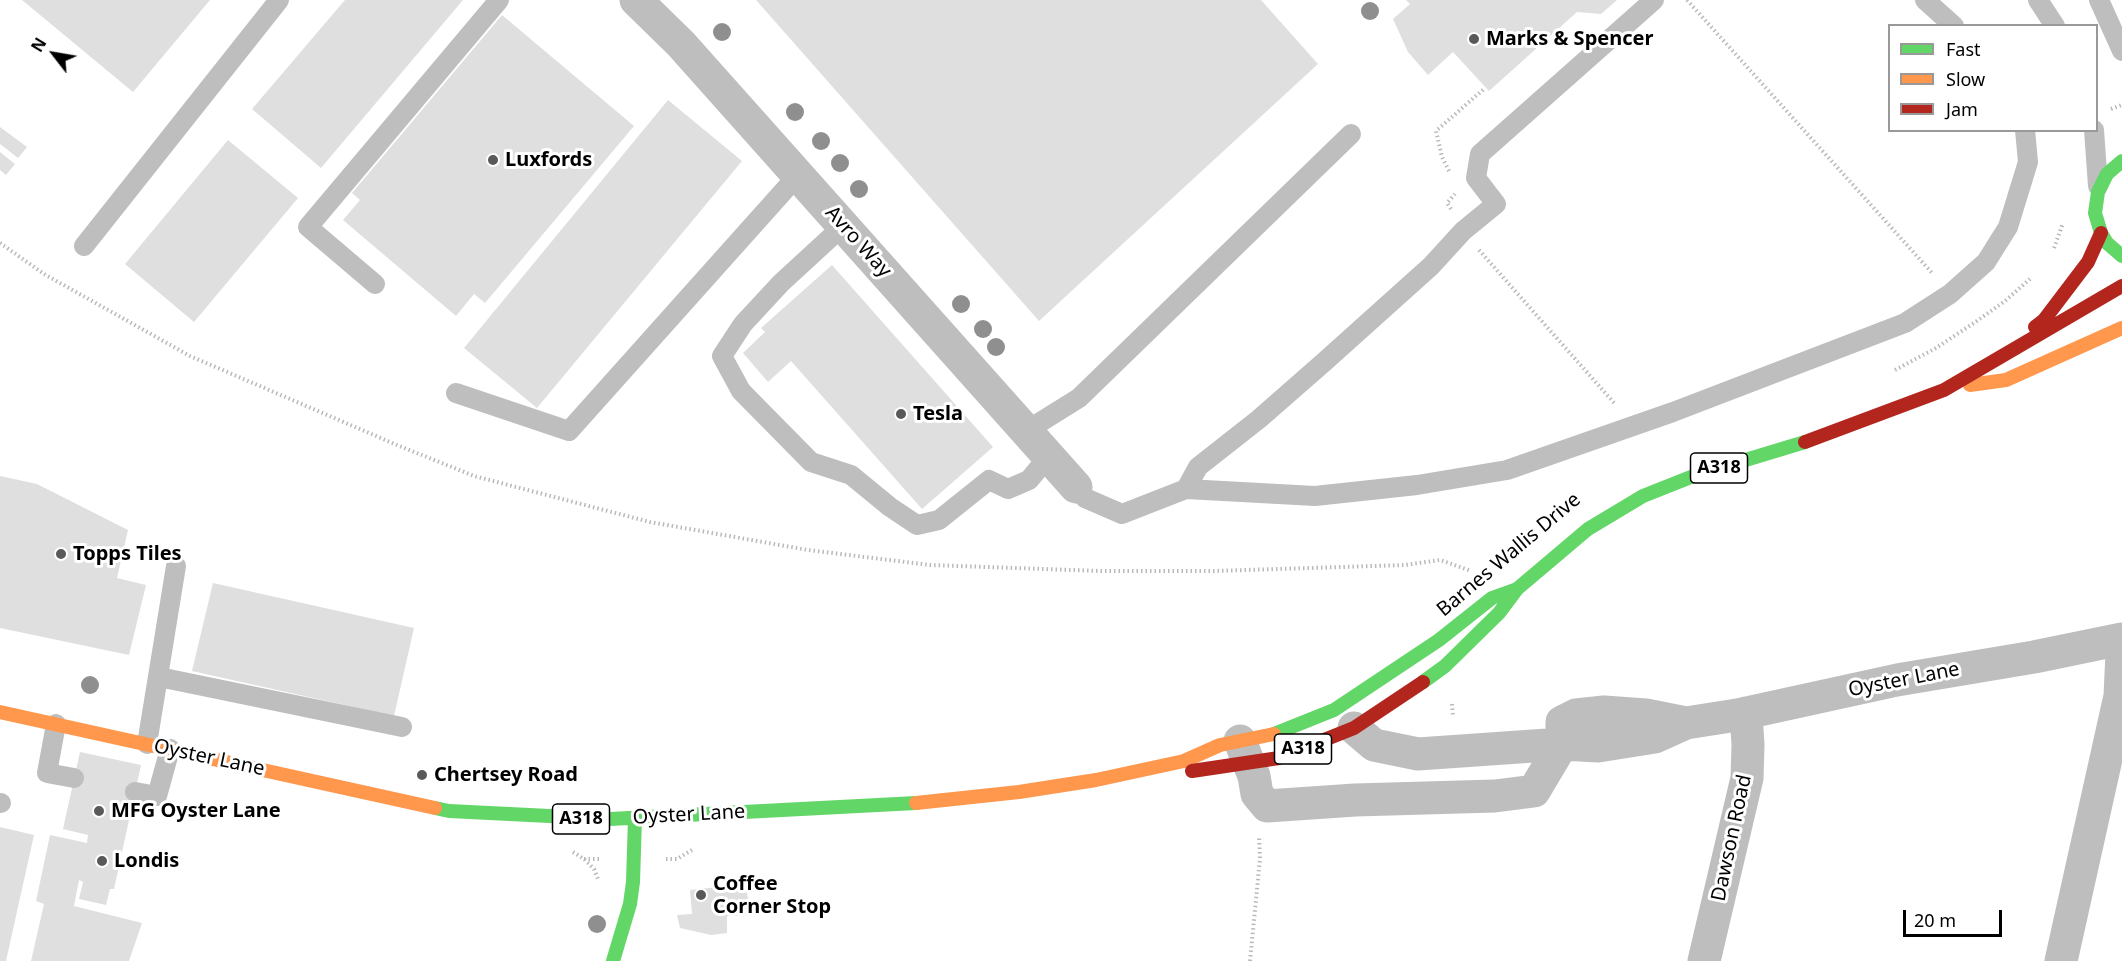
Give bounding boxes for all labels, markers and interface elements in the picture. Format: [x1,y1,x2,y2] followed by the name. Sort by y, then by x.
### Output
[24,24,84,84] north arrow
[1888,24,2098,132] legend
[1486,27,1653,51] place label: Marks & Spencer
[1467,32,1481,46] marker: Marks & Spencer
[26,33,51,56] text: N
[1946,37,1981,61] text: Fast
[1946,67,1985,91] text: Slow
[1946,97,1978,121] text: Jam
[505,148,592,172] place label: Luxfords
[486,153,500,167] marker: Luxfords
[820,201,896,283] street label: Avro Way
[913,402,963,426] place label: Tesla
[894,407,908,421] marker: Tesla
[1690,453,1748,483] road number: A318
[1432,488,1586,622] street label: Barnes Wallis Drive
[73,542,182,566] place label: Topps Tiles
[54,547,68,561] marker: Topps Tiles
[1846,657,1962,703] street label: Oyster Lane
[1274,734,1332,764] road number: A318
[151,735,267,781] street label: Oyster Lane
[434,763,578,787] place label: Chertsey Road
[415,768,429,782] marker: Chertsey Road
[1707,772,1757,904] street label: Dawson Road
[111,799,281,823] place label: MFG Oyster Lane
[632,800,746,830] street label: Oyster Lane
[92,804,106,818] marker: MFG Oyster Lane
[552,804,610,834] road number: A318
[114,849,179,873] place label: Londis
[95,854,109,868] marker: Londis
[713,872,831,919] place label: Coffee Corner Stop
[694,888,708,902] marker: Coffee Corner Stop
[1906,898,2005,936] scale bar
[1914,908,1956,932] text: 20 m

